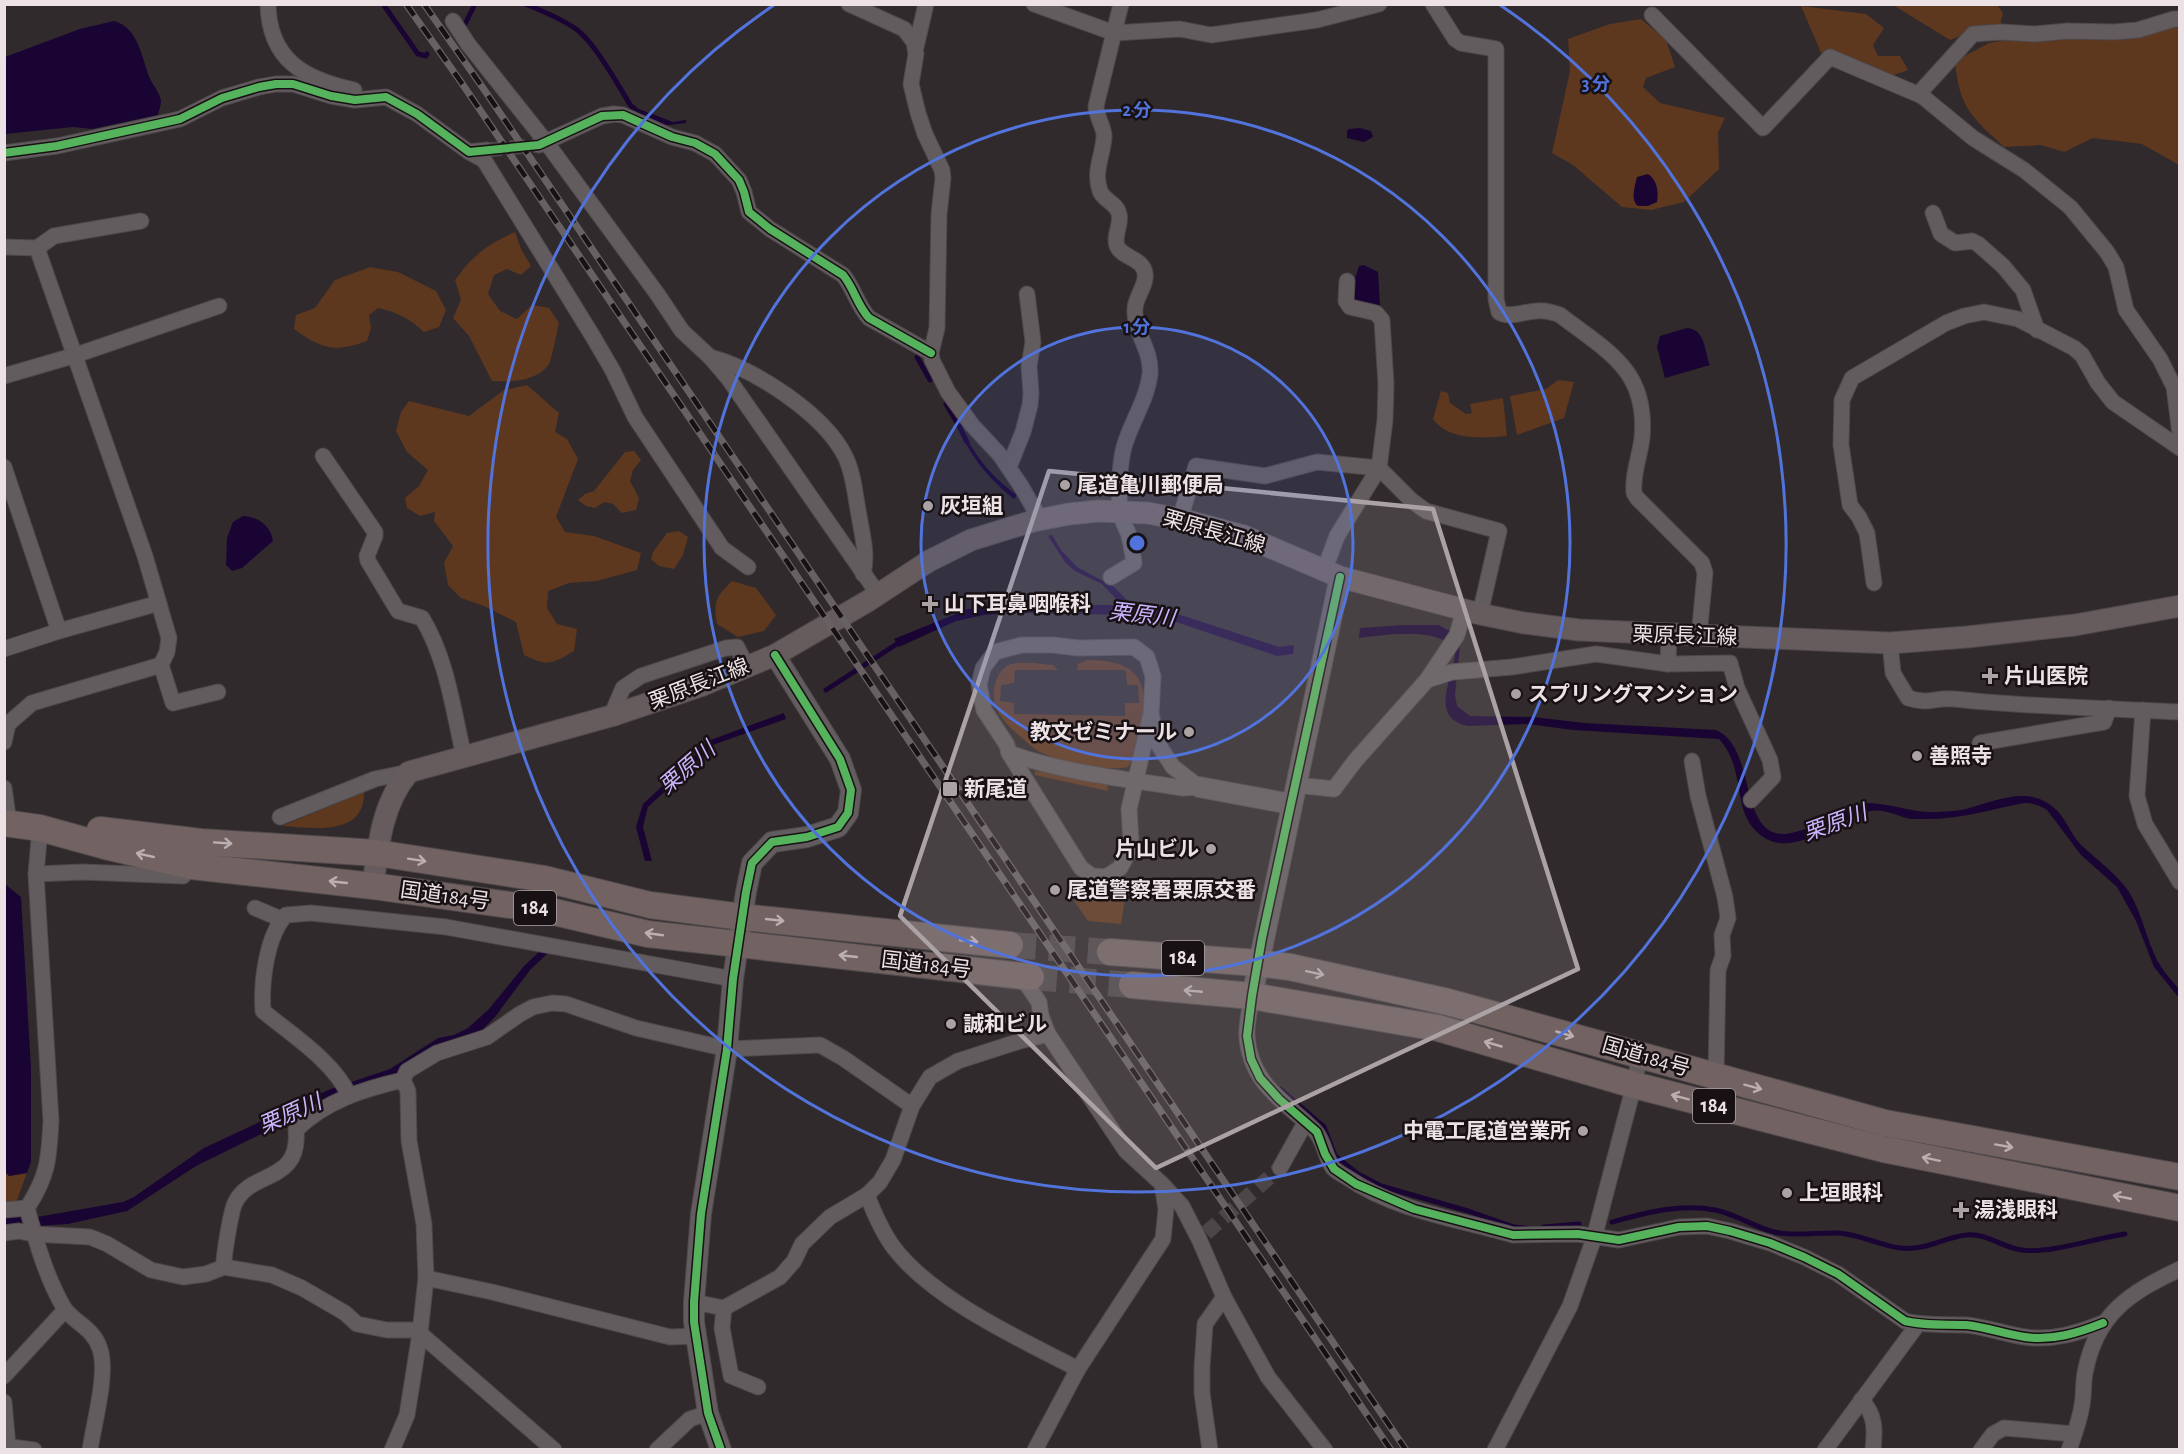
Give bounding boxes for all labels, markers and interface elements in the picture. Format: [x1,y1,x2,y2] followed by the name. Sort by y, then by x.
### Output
[1582,74,1610,94] text: 3 分
[1122,100,1152,120] text: 2 分
[1123,317,1151,337] text: 1 分
[1077,473,1224,496] place label: 尾道亀川郵便局
[1058,478,1072,492] marker: 尾道亀川郵便局
[940,494,1003,517] place label: 灰垣組
[921,499,935,513] marker: 灰垣組
[1161,506,1268,557] street label: 栗原長江線
[1127,533,1147,553] centre of rings
[944,593,1091,615] place label: 山下耳鼻咽喉科
[921,595,939,613] marker: 山下耳鼻咽喉科
[1108,600,1178,630] water label: 栗原川
[1632,623,1738,648] street label: 栗原長江線
[646,654,752,713] street label: 栗原長江線
[2004,665,2088,687] place label: 片山医院
[1981,667,1999,685] marker: 片山医院
[1528,683,1738,705] place label: スプリングマンション
[1509,687,1523,701] marker: スプリングマンション
[1030,720,1177,743] place label: 教文ゼミナール
[1182,725,1196,739] marker: 教文ゼミナール
[655,737,721,798] water label: 栗原川
[1929,745,1992,767] place label: 善照寺
[1910,749,1924,763] marker: 善照寺
[964,777,1027,800] place label: 新尾道
[941,780,959,798] marker: 新尾道
[1800,801,1872,845] water label: 栗原川
[213,838,233,849] one-way arrow
[1115,838,1199,860] place label: 片山ビル
[1204,842,1218,856] marker: 片山ビル
[136,849,155,861] one-way arrow
[407,854,427,865] one-way arrow
[329,876,349,887] one-way arrow
[399,878,491,913] street label: 国道184号
[1067,878,1256,901] place label: 尾道警察署栗原交番
[1048,883,1062,897] marker: 尾道警察署栗原交番
[514,891,556,925] road number: 184
[764,915,784,926] one-way arrow
[645,929,665,940] one-way arrow
[958,936,978,947] one-way arrow
[1162,941,1204,975] road number: 184
[880,948,972,981] street label: 国道184号
[839,950,859,961] one-way arrow
[1305,968,1324,979] one-way arrow
[1184,985,1204,996] one-way arrow
[963,1013,1047,1035] place label: 誠和ビル
[944,1017,958,1031] marker: 誠和ビル
[1555,1029,1574,1041] one-way arrow
[1600,1034,1693,1080] street label: 国道184号
[1484,1038,1503,1049] one-way arrow
[1743,1082,1762,1093] one-way arrow
[1693,1089,1735,1123] road number: 184
[255,1090,326,1137] water label: 栗原川
[1671,1091,1690,1103] one-way arrow
[1403,1119,1571,1142] place label: 中電工尾道営業所
[1576,1124,1590,1138] marker: 中電工尾道営業所
[1994,1141,2013,1152] one-way arrow
[1922,1153,1941,1164] one-way arrow
[1799,1182,1883,1204] place label: 上垣眼科
[1780,1186,1794,1200] marker: 上垣眼科
[2113,1191,2132,1202] one-way arrow
[1974,1198,2058,1221] place label: 湯浅眼科
[1952,1201,1970,1219] marker: 湯浅眼科

